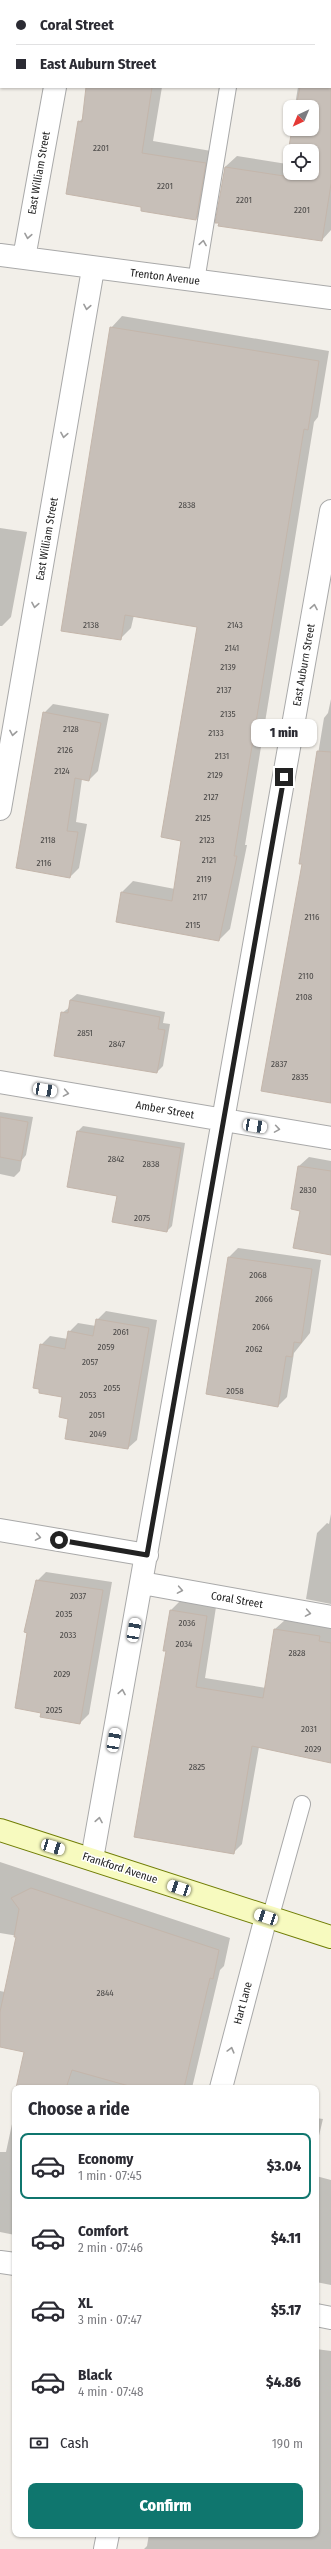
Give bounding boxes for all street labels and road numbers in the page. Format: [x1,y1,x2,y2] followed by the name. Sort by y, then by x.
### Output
[25,130,53,216] street label: East William Street
[129,266,201,288] street label: Trenton Avenue
[33,496,61,582] street label: East William Street
[290,622,318,707] street label: East Auburn Street
[135,1098,196,1122] street label: Amber Street
[210,1589,264,1611] street label: Coral Street
[81,1850,159,1886] street label: Frankford Avenue
[231,1980,255,2026] street label: Hart Lane

